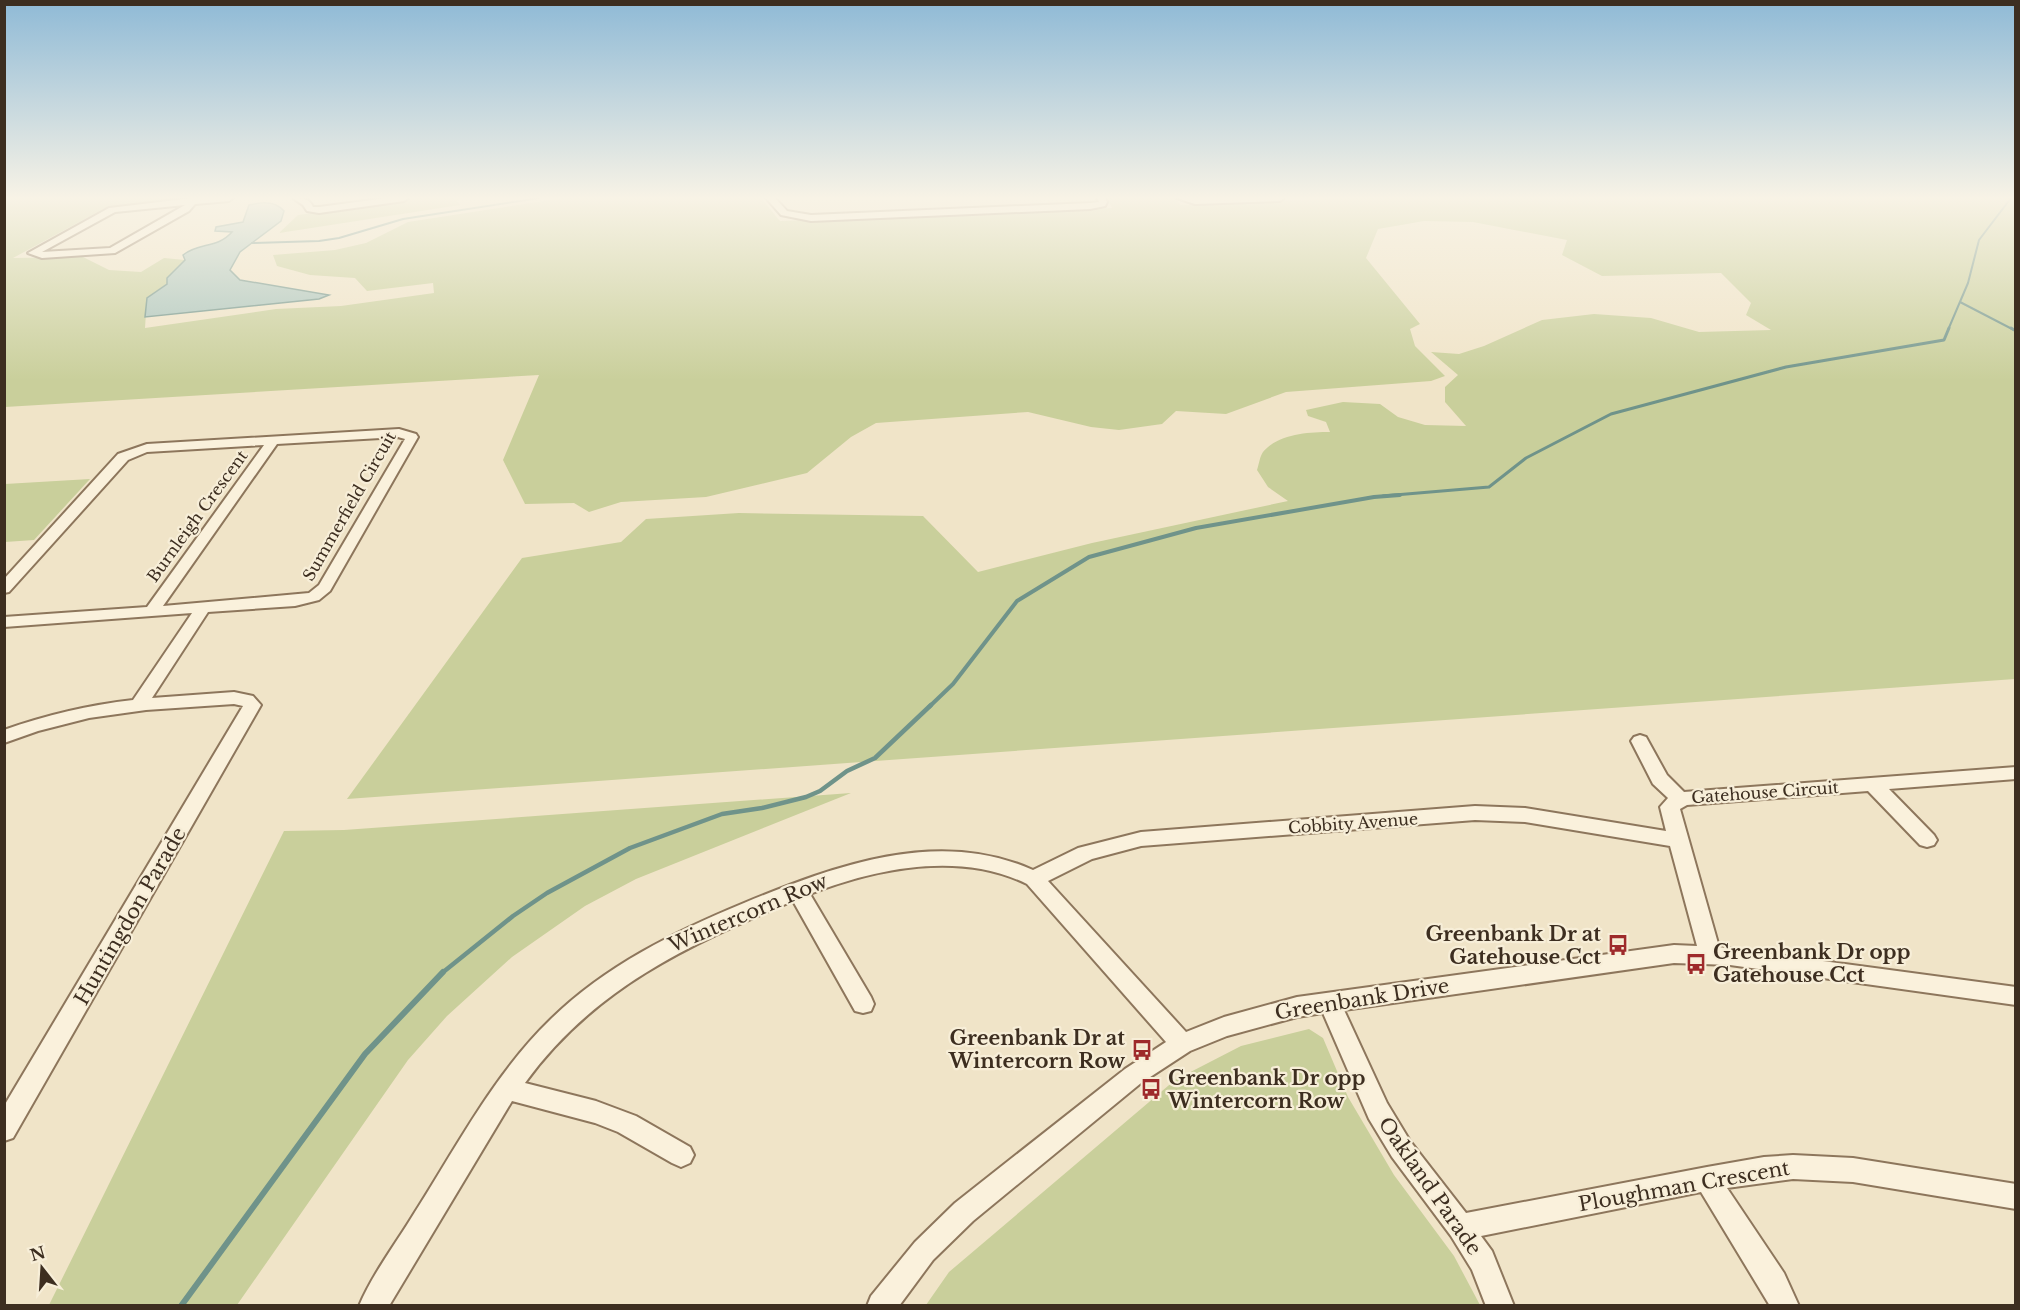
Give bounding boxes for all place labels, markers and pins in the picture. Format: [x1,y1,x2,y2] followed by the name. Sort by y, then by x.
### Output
[1425,922,1601,969] place label: Greenbank Dr at Gatehouse Cct
[1606,933,1630,957] bus stop icon: Greenbank Dr at Gatehouse Cct
[1713,940,1911,987] place label: Greenbank Dr opp Gatehouse Cct
[1684,952,1708,976] bus stop icon: Greenbank Dr opp Gatehouse Cct
[948,1026,1125,1073] place label: Greenbank Dr at Wintercorn Row
[1130,1038,1154,1062] bus stop icon: Greenbank Dr at Wintercorn Row
[1167,1066,1366,1113] place label: Greenbank Dr opp Wintercorn Row
[1139,1077,1163,1101] bus stop icon: Greenbank Dr opp Wintercorn Row

